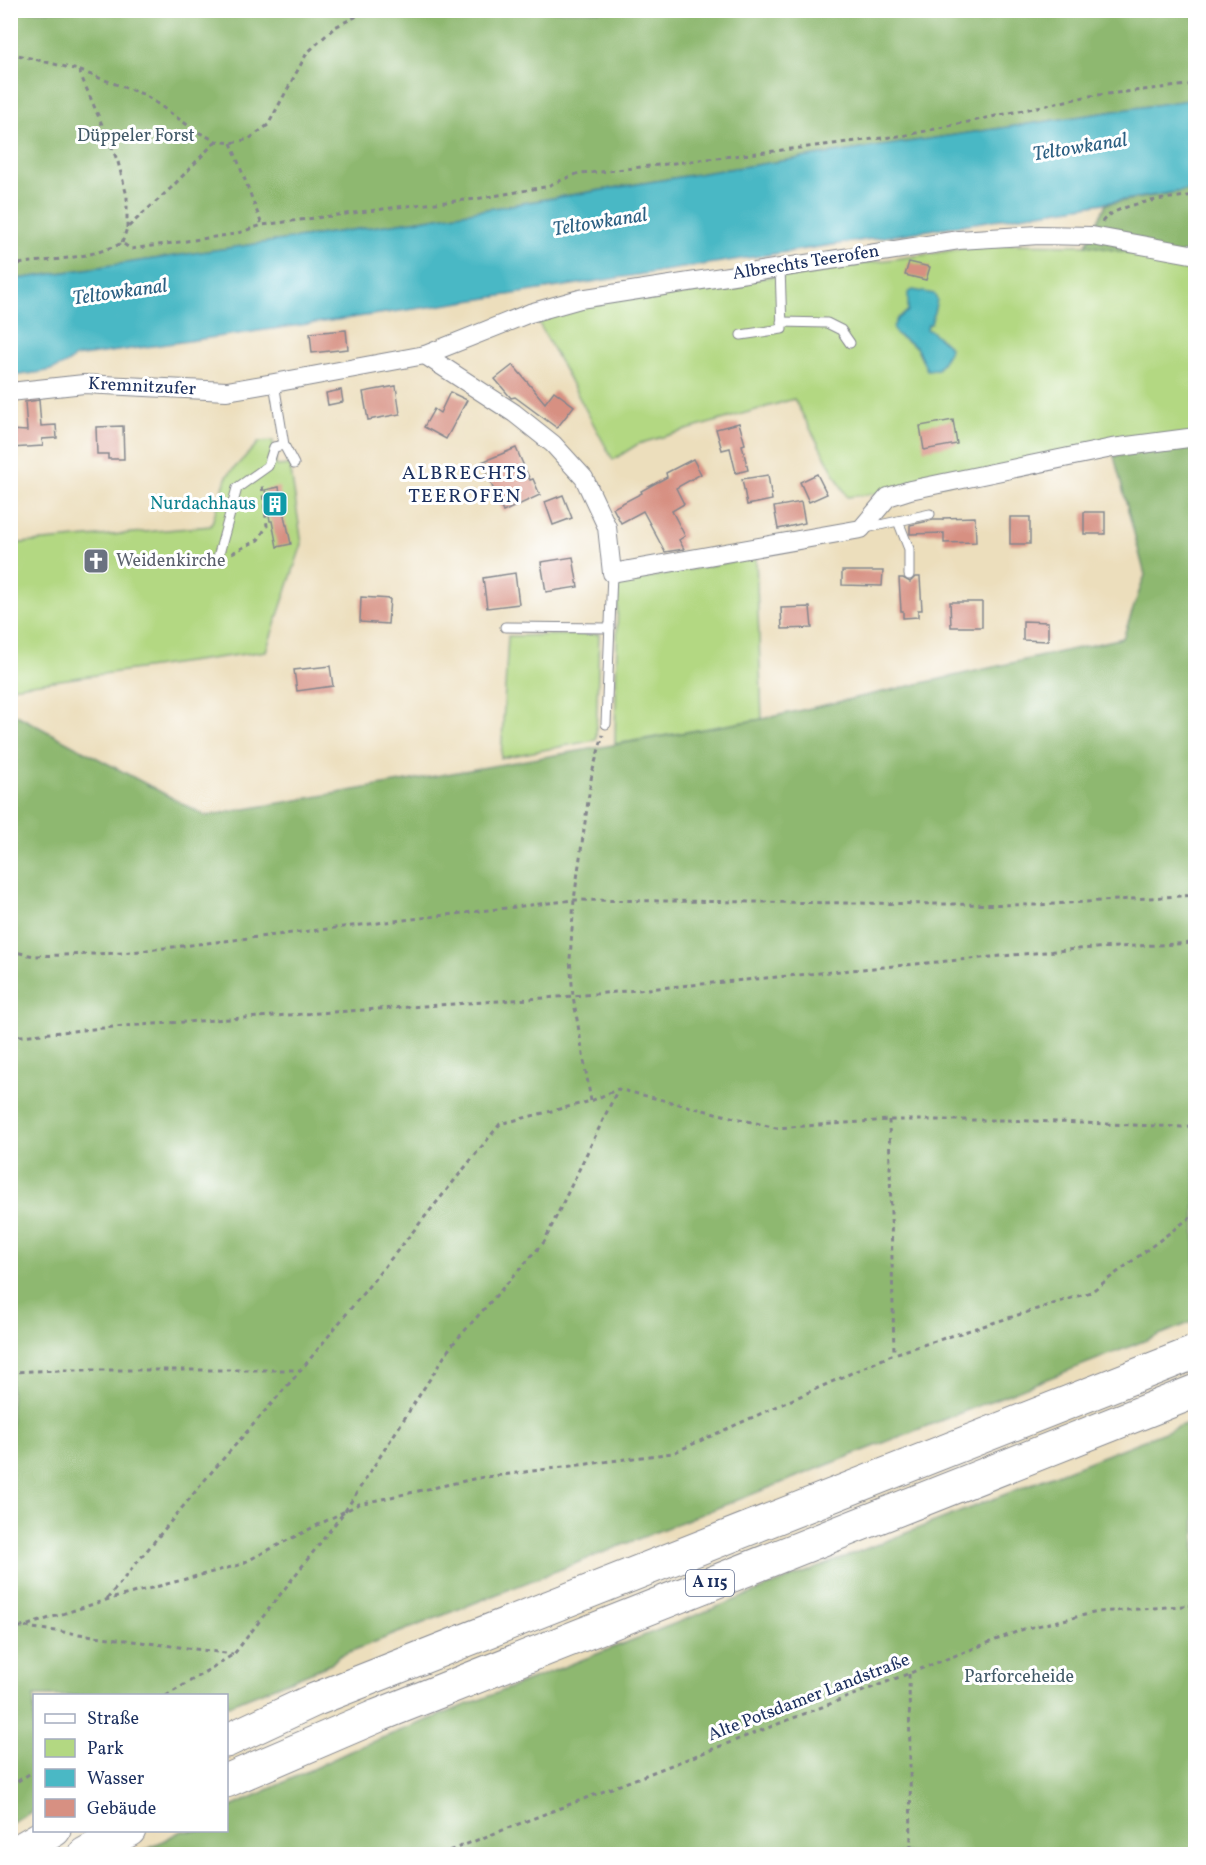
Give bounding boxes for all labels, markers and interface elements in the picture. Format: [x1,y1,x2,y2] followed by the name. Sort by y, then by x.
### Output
[77,124,195,149] park label: Düppeler Forst
[1031,127,1129,169] water label: Teltowkanal
[551,202,649,244] water label: Teltowkanal
[731,239,881,287] street label: Albrechts Teerofen
[71,272,169,314] water label: Teltowkanal
[87,372,197,402] street label: Kremnitzufer
[402,460,528,511] district label: ALBRECHTS TEEROFEN
[260,489,290,519] building icon: Nurdachhaus
[150,492,256,517] place label: Nurdachhaus
[81,546,111,576] church icon: Weidenkirche
[116,549,226,574] place label: Weidenkirche
[686,1570,734,1596] road number: A 115
[704,1648,914,1748] street label: Alte Potsdamer Landstraße
[964,1665,1074,1690] park label: Parforceheide
[33,1694,228,1832] legend
[87,1707,139,1732] text: Straße
[87,1737,124,1762] text: Park
[87,1767,145,1792] text: Wasser
[87,1797,156,1822] text: Gebäude

